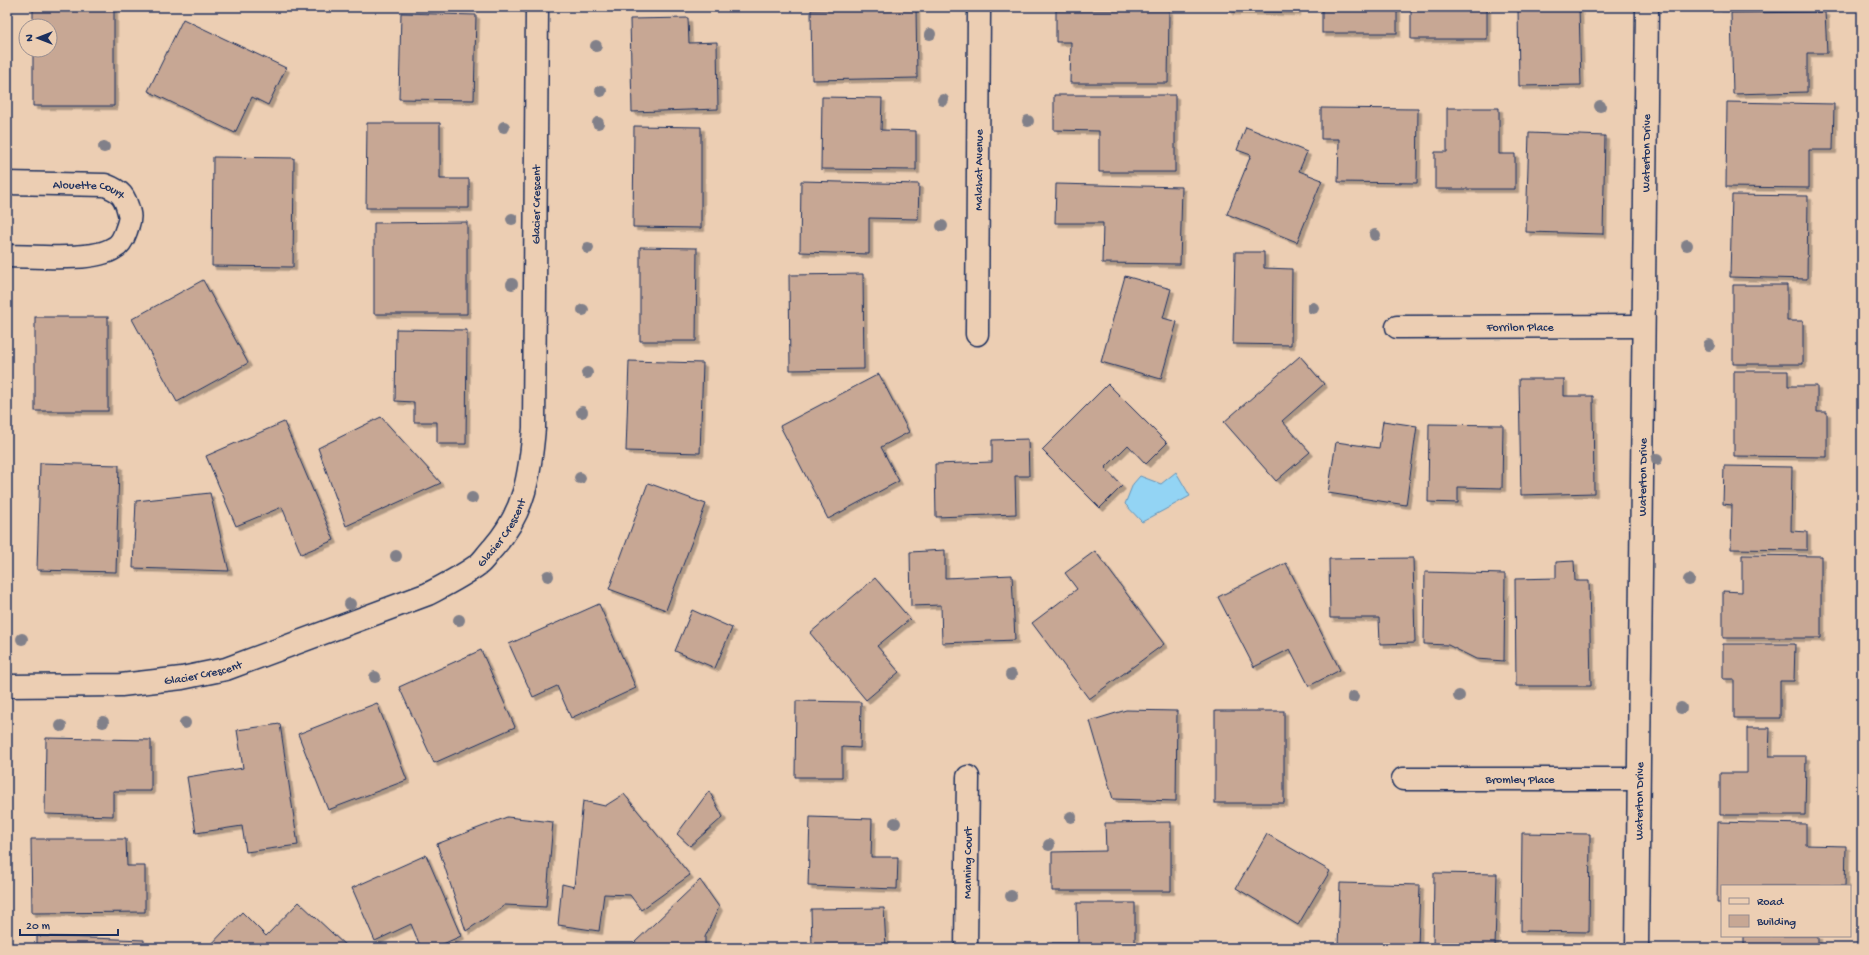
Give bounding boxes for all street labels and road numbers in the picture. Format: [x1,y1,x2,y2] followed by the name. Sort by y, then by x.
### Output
[1640,113,1655,192] street label: Waterton Drive
[973,129,987,211] street label: Malahat Avenue
[530,164,545,244] street label: Glacier Crescent
[53,179,128,204] street label: Alouette Court
[1485,321,1554,336] street label: Forrilon Place
[1637,437,1651,516] street label: Waterton Drive
[475,496,531,571] street label: Glacier Crescent
[164,658,245,689] street label: Glacier Crescent
[1633,761,1648,840] street label: Waterton Drive
[1485,774,1555,788] street label: Bromley Place
[962,826,976,899] street label: Manning Court

